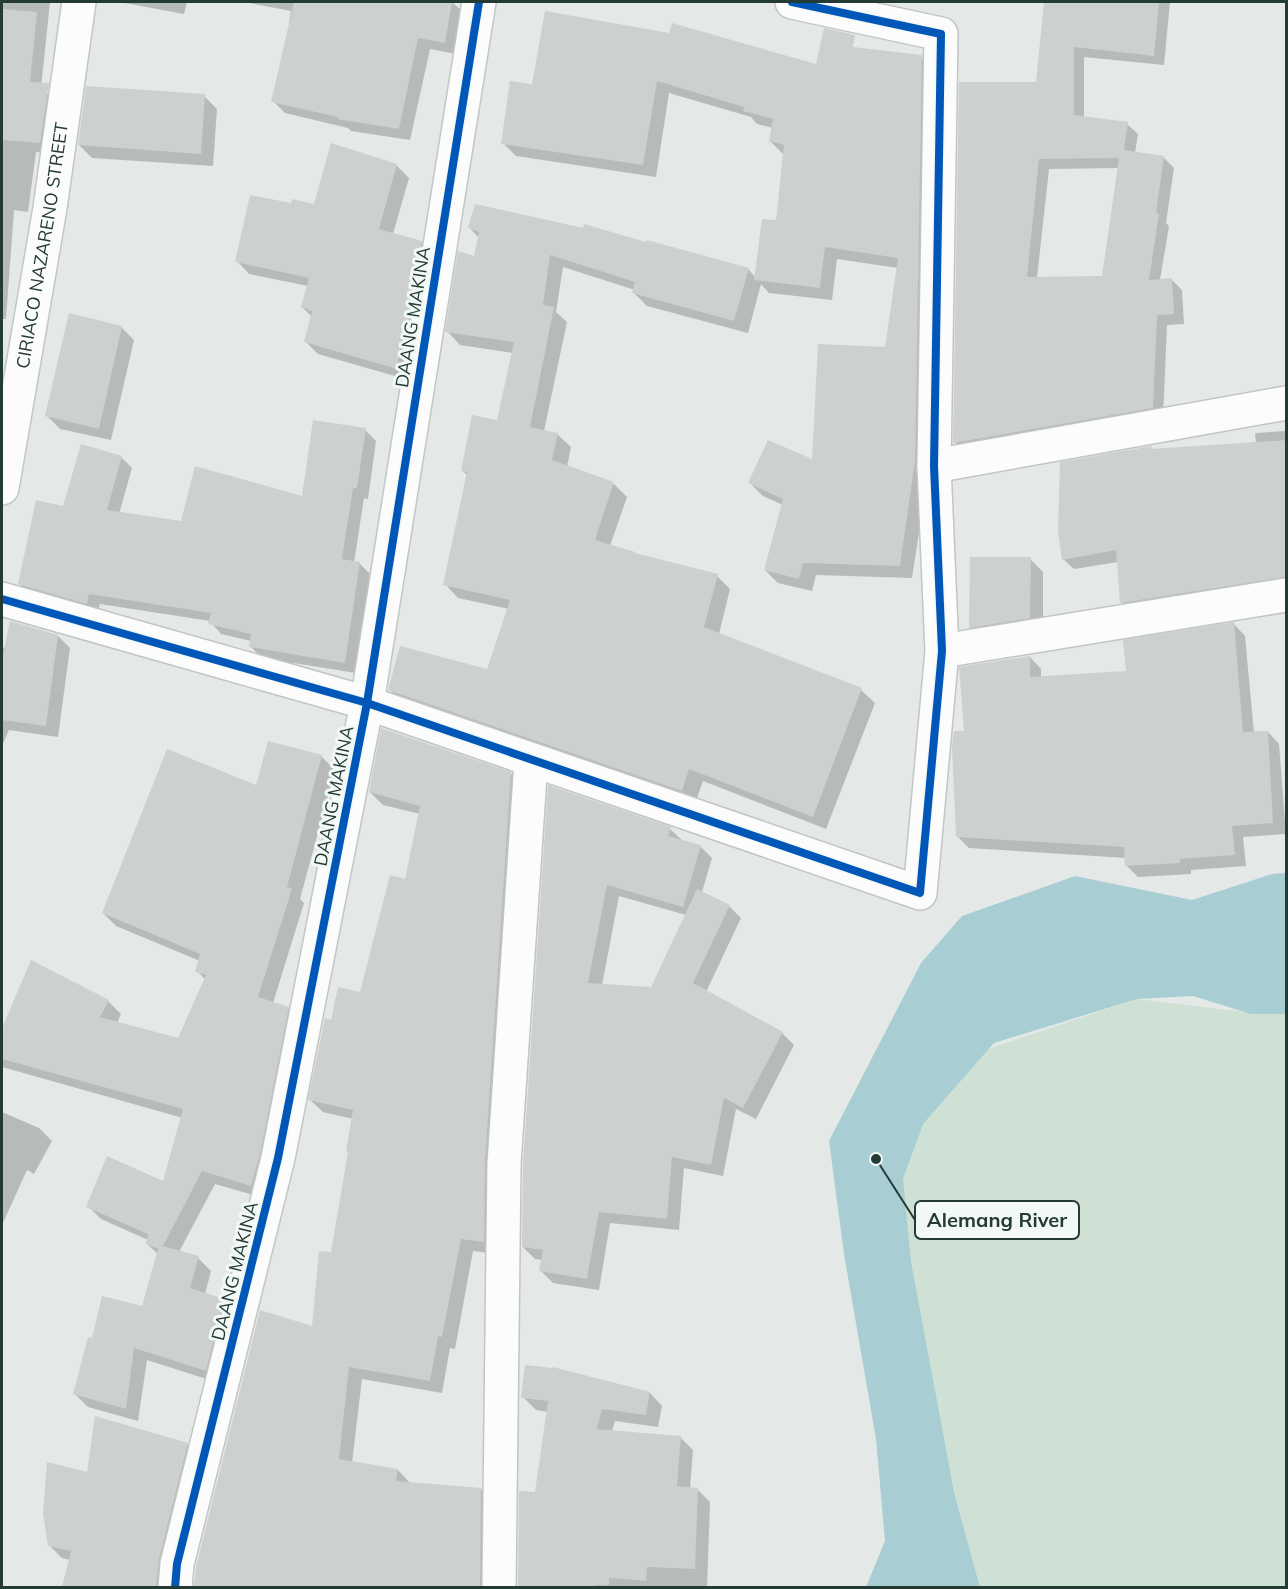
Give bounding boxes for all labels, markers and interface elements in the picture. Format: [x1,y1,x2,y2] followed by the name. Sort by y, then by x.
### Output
[11,121,73,370] street label: CIRIACO NAZARENO STREET
[390,245,435,389] street label: DAANG MAKINA
[309,724,358,868] street label: DAANG MAKINA
[206,1199,263,1343] street label: DAANG MAKINA
[915,1201,1079,1239] callout: Alemang River
[927,1207,1067,1232] text: Alemang River

